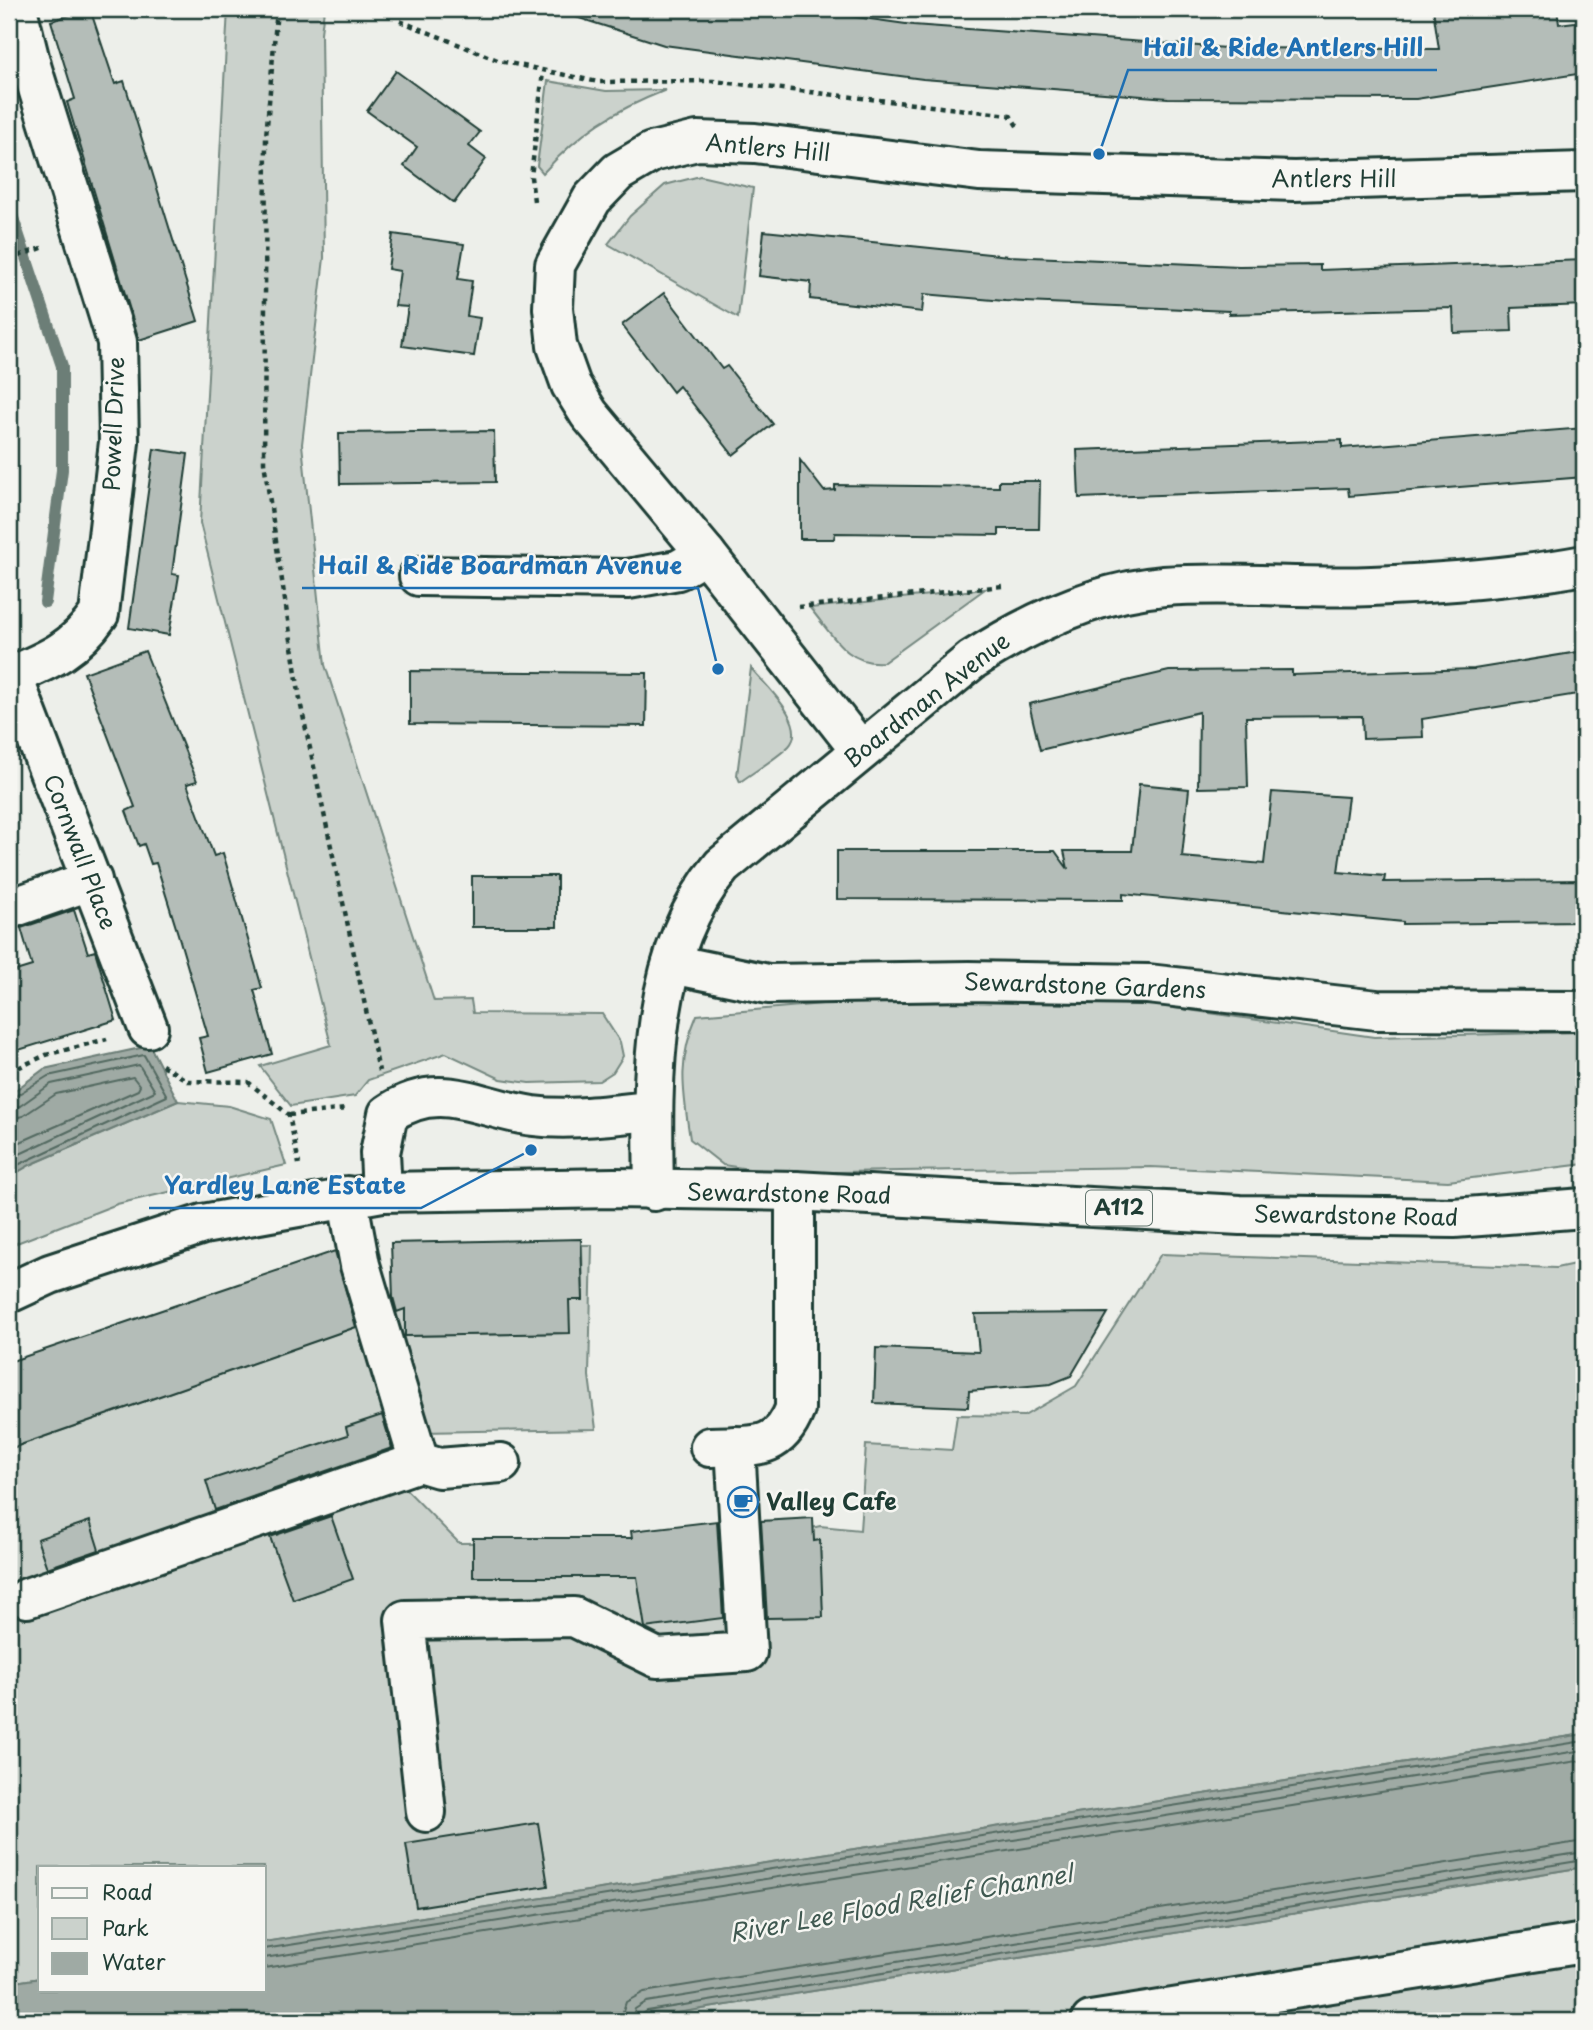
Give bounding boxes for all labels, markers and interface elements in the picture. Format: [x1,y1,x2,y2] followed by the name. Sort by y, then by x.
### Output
[1128,25,1437,70] callout: Hail & Ride Antlers Hill
[1143,28,1423,64] text: Hail & Ride Antlers Hill
[704,124,832,169] street label: Antlers Hill
[1272,160,1396,195] street label: Antlers Hill
[93,356,132,492] street label: Powell Drive
[302,543,698,588] callout: Hail & Ride Boardman Avenue
[318,546,682,582] text: Hail & Ride Boardman Avenue
[836,623,1017,775] street label: Boardman Avenue
[36,769,127,934] street label: Cornwall Place
[963,963,1207,1006] street label: Sewardstone Gardens
[149,1163,421,1208] callout: Yardley Lane Estate
[164,1166,406,1202] text: Yardley Lane Estate
[686,1173,892,1212] street label: Sewardstone Road
[1086,1190,1152,1226] road number: A112
[1253,1195,1459,1234] street label: Sewardstone Road
[766,1483,897,1518] place label: Valley Cafe
[726,1485,760,1519] cafe icon: Valley Cafe
[726,1854,1078,1950] water label: River Lee Flood Relief Channel
[38,1866,266,1992] legend
[102,1875,153,1907] text: Road
[102,1911,149,1943] text: Park
[102,1945,166,1977] text: Water

